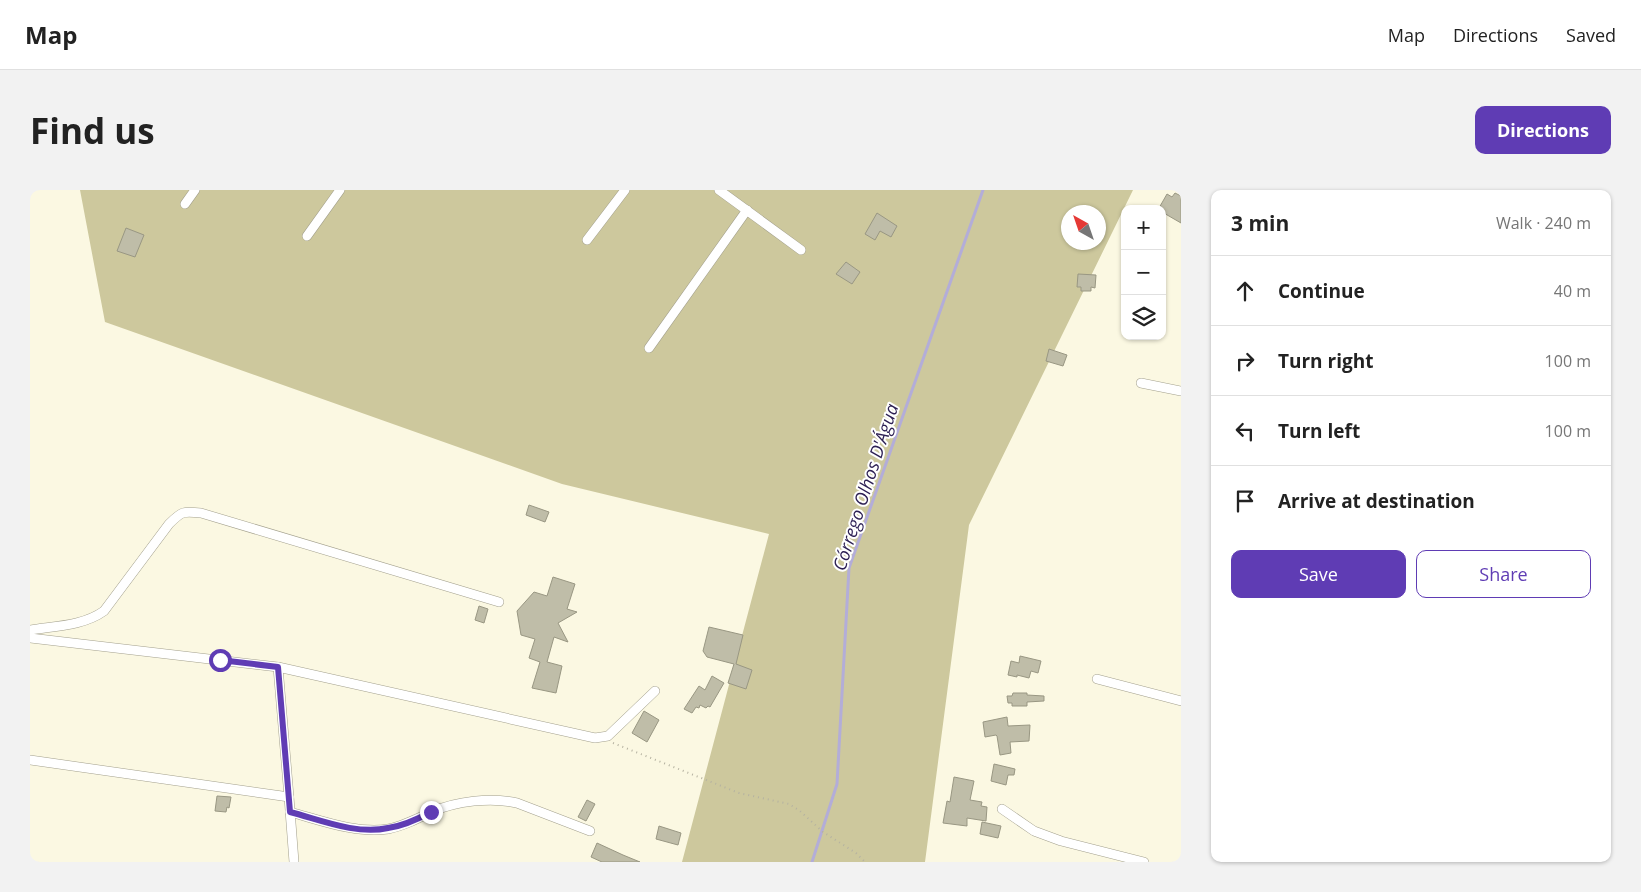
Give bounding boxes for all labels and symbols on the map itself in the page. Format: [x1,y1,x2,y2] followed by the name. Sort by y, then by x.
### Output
[1061,205,1106,250] north arrow
[827,400,903,574] water label: Córrego Olhos D'Água
[209,649,232,672] route start
[420,801,443,824] route end

